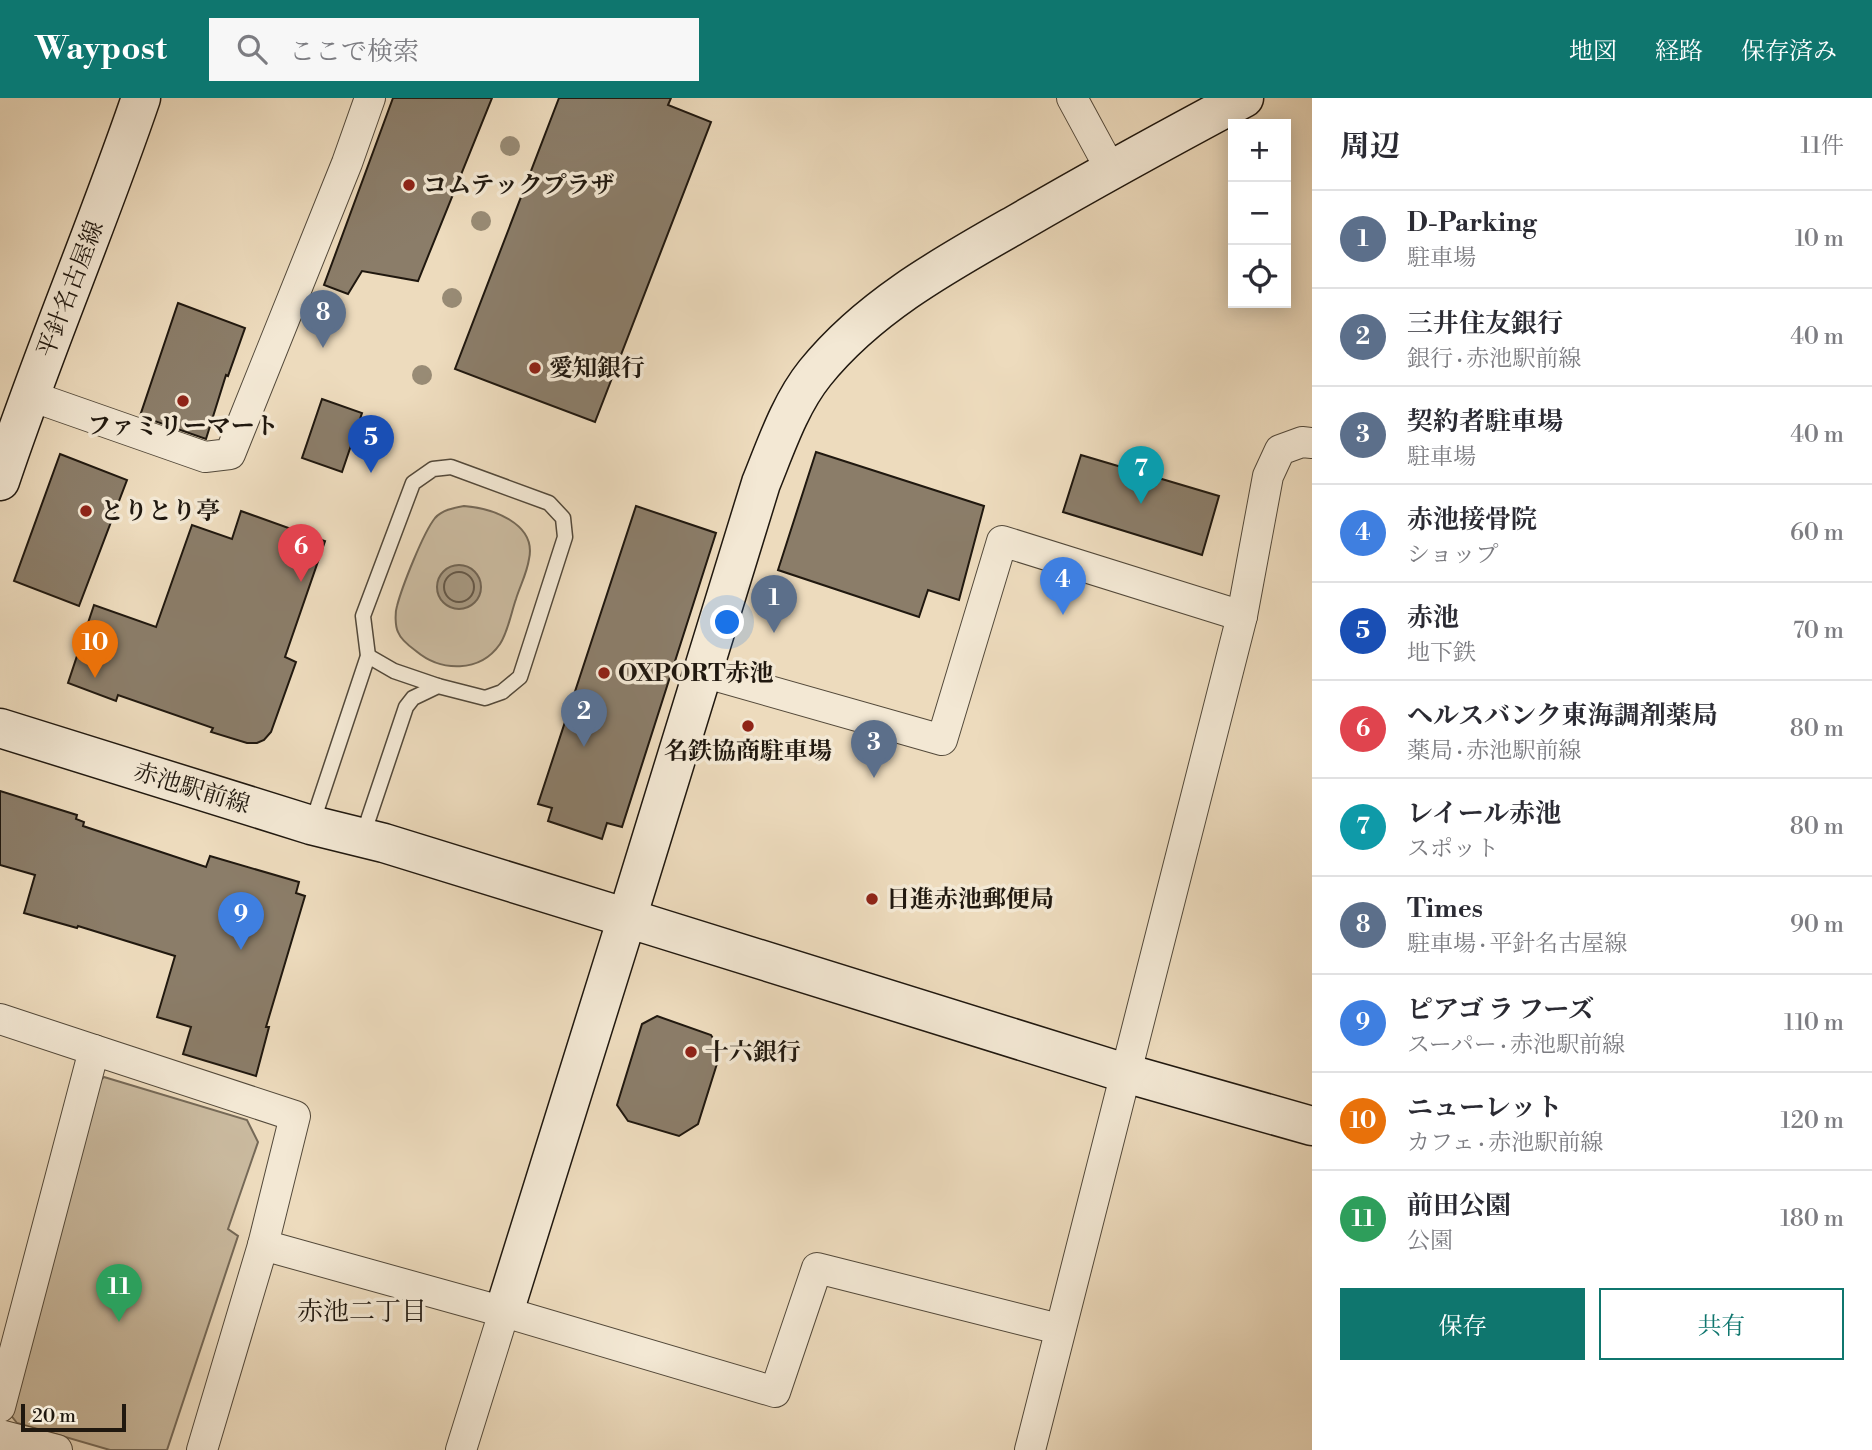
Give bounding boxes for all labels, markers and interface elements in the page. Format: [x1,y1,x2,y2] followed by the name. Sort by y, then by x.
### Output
[209,18,699,81] search box
[35,29,167,70] text: Waypost
[233,30,271,68] icon: search
[289,36,419,68] text: ここで検索
[1569,37,1617,67] text: 地図
[1655,37,1703,67] text: 経路
[1741,37,1837,67] text: 保存済み
[1228,119,1291,308] map controls
[1228,119,1291,182] button: +
[1340,128,1400,166] text: 周辺
[1800,132,1844,160] text: 11件
[423,171,615,201] place label: コムテックプラザ
[401,177,417,193] marker: コムテックプラザ
[1228,182,1291,245] button: −
[1407,207,1537,239] text: D-Parking
[31,217,111,362] street label: 平針名古屋線
[1357,225,1369,253] text: 1
[1795,225,1844,253] text: 10 m
[1407,244,1476,272] text: 駐車場
[1228,245,1291,308] button: locate
[300,290,346,348] pin: 8
[1407,308,1563,340] text: 三井住友銀行
[1356,323,1370,351] text: 2
[1790,323,1844,351] text: 40 m
[1407,345,1581,373] text: 銀行 · 赤池駅前線
[549,354,645,384] place label: 愛知銀行
[527,360,543,376] marker: 愛知銀行
[175,393,191,409] marker: ファミリーマート
[1407,406,1563,438] text: 契約者駐車場
[87,412,279,442] place label: ファミリーマート
[348,415,394,473] pin: 5
[1356,421,1370,449] text: 3
[1790,421,1844,449] text: 40 m
[1407,443,1476,471] text: 駐車場
[1118,446,1164,504] pin: 7
[100,497,220,527] place label: とりとり亭
[78,503,94,519] marker: とりとり亭
[1407,504,1537,536] text: 赤池接骨院
[1355,519,1371,547] text: 4
[1790,519,1844,547] text: 60 m
[278,524,324,582] pin: 6
[1407,541,1499,569] text: ショップ
[1040,557,1086,615] pin: 4
[751,575,797,633] pin: 1
[1407,602,1459,634] text: 赤池
[710,605,744,639] your location
[1356,617,1370,645] text: 5
[1793,617,1844,645] text: 70 m
[72,620,118,678] pin: 10
[1407,639,1476,667] text: 地下鉄
[618,659,774,689] place label: OXPORT赤池
[596,665,612,681] marker: OXPORT赤池
[561,689,607,747] pin: 2
[1407,700,1718,732] text: ヘルスバンク東海調剤薬局
[1356,715,1370,743] text: 6
[1790,715,1844,743] text: 80 m
[740,718,756,734] marker: 名鉄協商駐車場
[851,720,897,778] pin: 3
[664,737,832,767] place label: 名鉄協商駐車場
[1407,737,1581,765] text: 薬局 · 赤池駅前線
[130,757,253,821] street label: 赤池駅前線
[1407,798,1561,830] text: レイール赤池
[1356,813,1370,841] text: 7
[1790,813,1844,841] text: 80 m
[1407,835,1499,863] text: スポット
[886,885,1054,915] place label: 日進赤池郵便局
[864,891,880,907] marker: 日進赤池郵便局
[218,892,264,950] pin: 9
[1407,893,1483,925] text: Times
[1356,911,1370,939] text: 8
[1790,911,1844,939] text: 90 m
[1407,930,1627,958] text: 駐車場 · 平針名古屋線
[1407,994,1594,1026] text: ピアゴ ラ フーズ
[1356,1009,1370,1037] text: 9
[1784,1009,1844,1037] text: 110 m
[1407,1031,1625,1059] text: スーパー · 赤池駅前線
[705,1038,801,1068] place label: 十六銀行
[683,1044,699,1060] marker: 十六銀行
[1407,1092,1562,1124] text: ニューレット
[1349,1107,1377,1135] text: 10
[1780,1107,1844,1135] text: 120 m
[1407,1129,1603,1157] text: カフェ · 赤池駅前線
[1407,1190,1511,1222] text: 前田公園
[1352,1205,1374,1233] text: 11
[1780,1205,1844,1233] text: 180 m
[1407,1227,1453,1255] text: 公園
[96,1264,142,1322] pin: 11
[1340,1288,1585,1360] button: 保存
[1599,1288,1844,1360] button: 共有
[297,1296,427,1328] district label: 赤池二丁目
[21,1401,126,1433] scale bar
[32,1404,76,1428] text: 20 m

